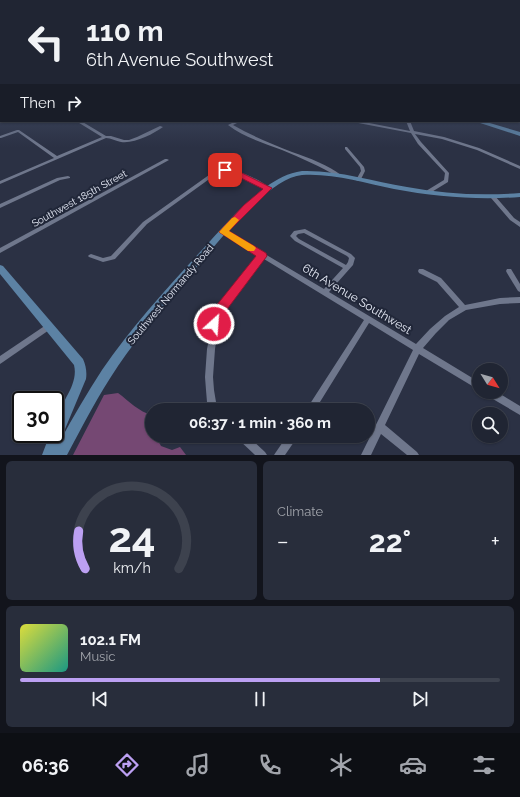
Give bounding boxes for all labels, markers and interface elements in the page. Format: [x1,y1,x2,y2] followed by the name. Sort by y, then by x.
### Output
[86,15,164,48] text: 110 m
[20,16,72,68] icon: left
[86,49,273,70] text: 6th Avenue Southwest
[63,92,85,114] icon: right
[20,94,55,112] text: Then
[208,153,242,187] pin
[214,159,236,181] icon: arrive
[30,167,129,229] street label: Southwest 185th Street
[125,242,215,347] street label: Southwest Normandy Road
[300,261,414,337] street label: 6th Avenue Southwest
[193,303,235,345] position arrow
[472,363,508,399] north arrow
[472,363,508,443] map controls
[12,391,64,443] speed limit sign: 30
[472,407,508,443] button: search
[189,414,331,432] text: 06:37 · 1 min · 360 m
[277,504,323,519] text: Climate
[108,512,155,561] text: 24
[369,524,411,559] text: 22°
[277,528,289,554] text: −
[491,528,500,554] text: +
[113,559,150,575] text: km/h
[80,631,141,649] text: 102.1 FM
[80,649,115,664] text: Music
[89,688,111,710] icon: previous
[249,688,271,710] icon: pause
[409,688,431,710] icon: next
[113,751,141,779] icon: directions
[184,751,212,779] icon: music
[256,751,284,779] icon: phone
[327,751,355,779] icon: climate
[399,751,427,779] icon: car
[470,751,498,779] icon: filters
[22,755,69,776] text: 06:36

